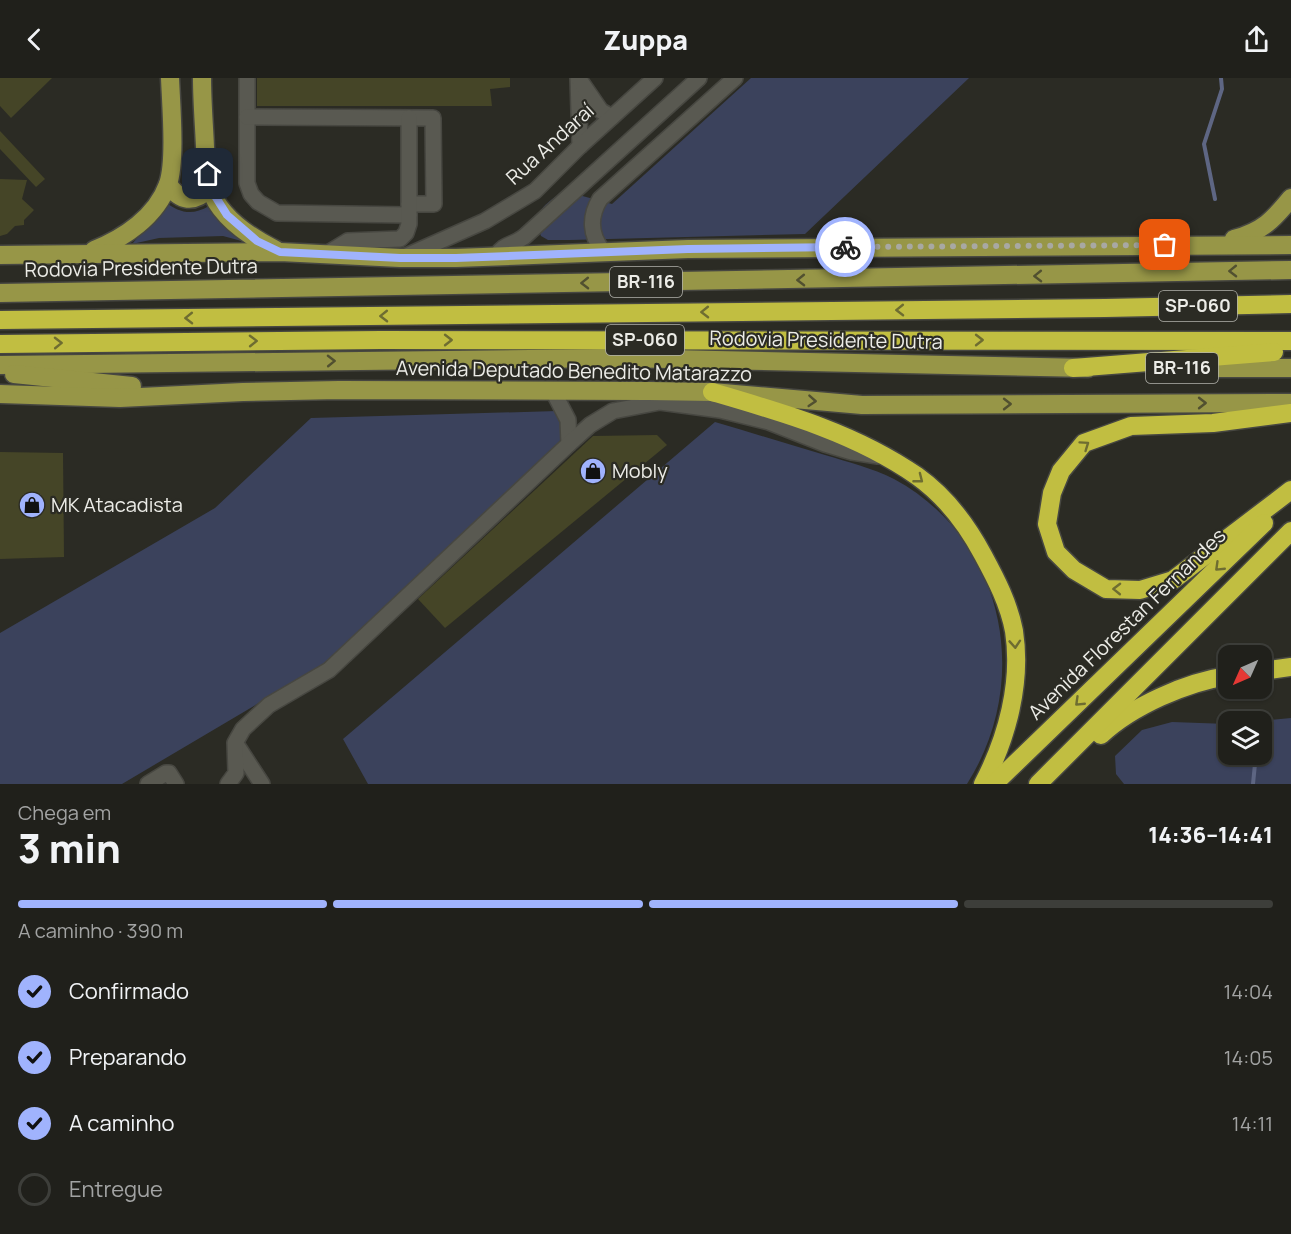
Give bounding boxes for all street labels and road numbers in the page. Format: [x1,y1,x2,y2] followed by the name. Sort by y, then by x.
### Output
[500,97,600,190] street label: Rua Andaraí
[24,252,258,283] street label: Rodovia Presidente Dutra
[610,267,682,297] road number: BR-116
[1159,291,1237,321] road number: SP-060
[709,324,943,355] street label: Rodovia Presidente Dutra
[606,325,684,355] road number: SP-060
[1146,353,1218,383] road number: BR-116
[396,354,752,387] street label: Avenida Deputado Benedito Matarazzo
[1022,522,1231,725] street label: Avenida Florestan Fernandes

